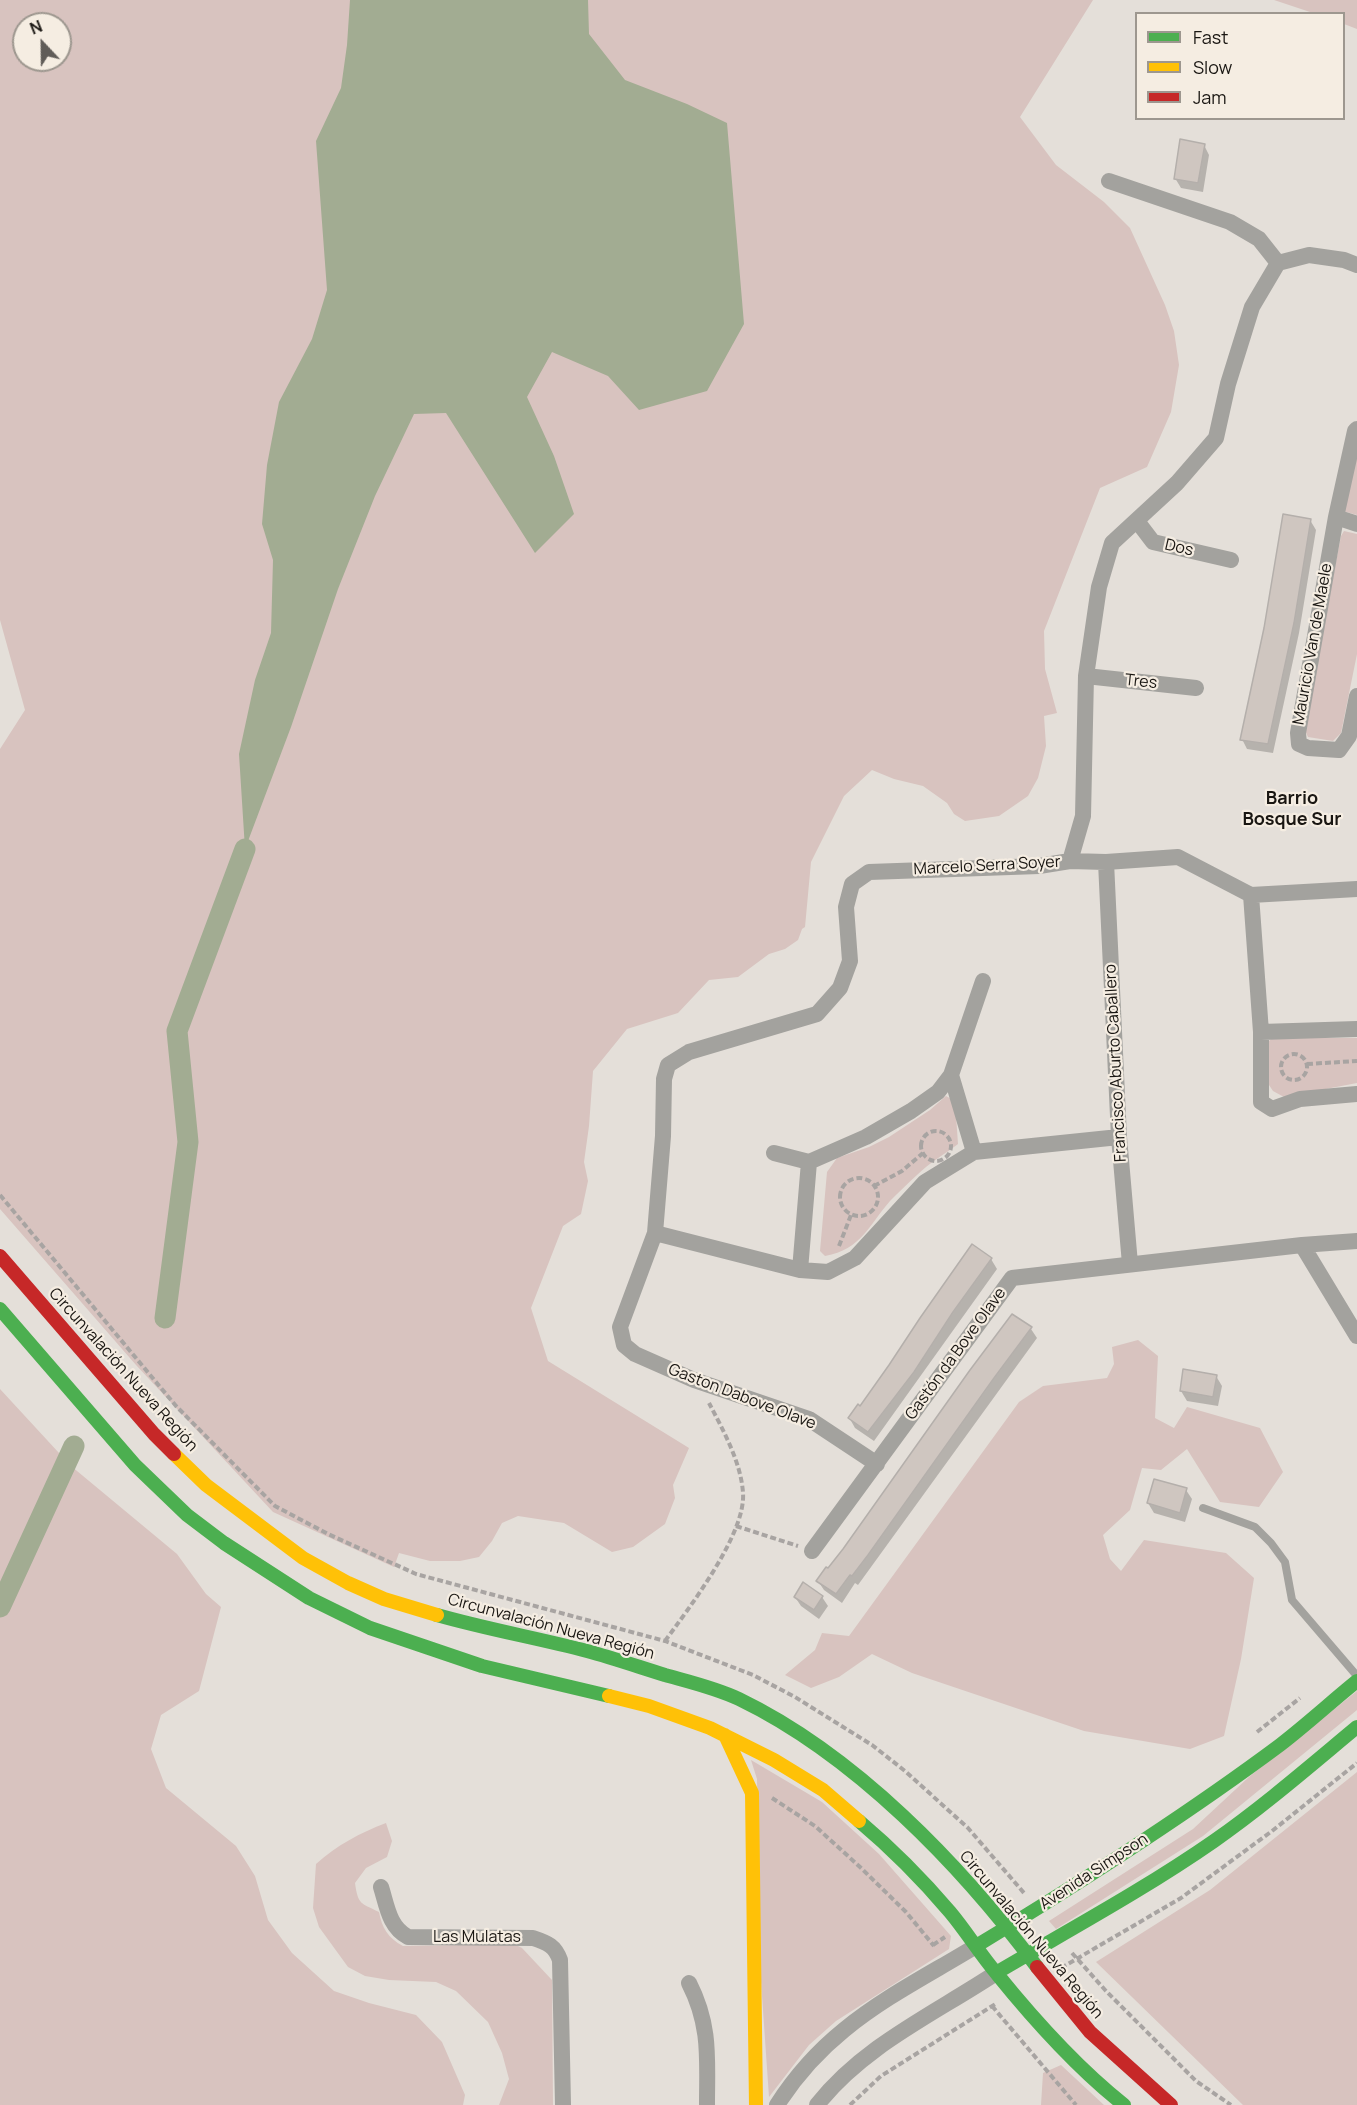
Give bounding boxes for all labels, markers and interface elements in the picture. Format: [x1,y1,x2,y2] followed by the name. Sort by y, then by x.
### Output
[12,12,72,72] north arrow
[1135,12,1345,120] legend
[27,15,45,40] text: N
[1193,25,1228,49] text: Fast
[1193,55,1232,79] text: Slow
[1193,85,1227,109] text: Jam
[1163,535,1195,561] street label: Dos
[1289,562,1337,726] street label: Mauricio Van de Maele
[1124,671,1158,693] street label: Tres
[1242,788,1342,830] district label: Barrio Bosque Sur
[913,853,1061,879] street label: Marcelo Serra Soyer
[1101,964,1131,1162] street label: Francisco Aburto Caballero
[45,1284,201,1456] street label: Circunvalación Nueva Región
[902,1284,1010,1424] street label: Gastón da Bove Olave
[666,1360,818,1434] street label: Gaston Dabove Olave
[446,1590,656,1664] street label: Circunvalación Nueva Región
[1036,1830,1152,1914] street label: Avenida Simpson
[955,1847,1107,2023] street label: Circunvalación Nueva Región
[433,1928,521,1948] street label: Las Mulatas

